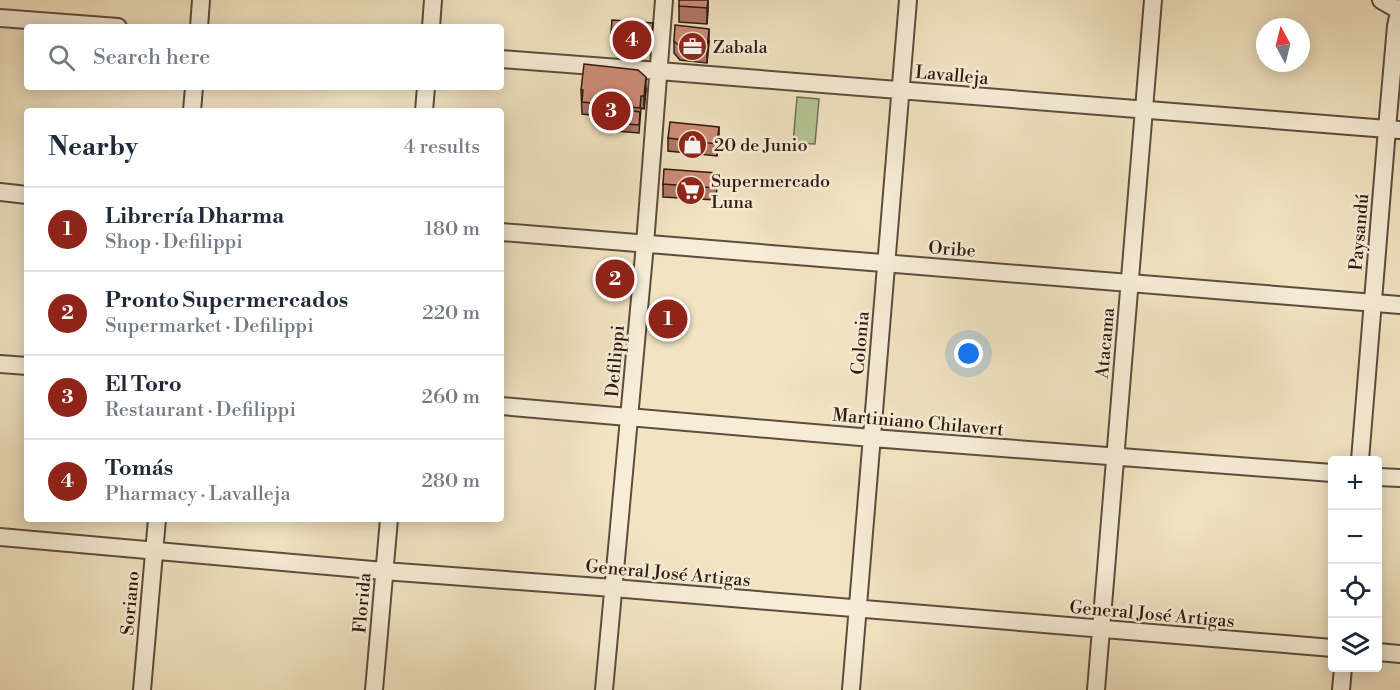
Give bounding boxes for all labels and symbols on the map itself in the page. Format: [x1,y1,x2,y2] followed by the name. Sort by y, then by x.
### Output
[612,18,652,63] pin: 4
[1256,18,1310,72] north arrow
[676,31,708,63] office icon: Zabala
[713,36,769,59] place label: Zabala
[914,61,991,90] street label: Lavalleja
[592,88,630,134] pin: 3
[677,129,709,161] shop icon: 20 de Junio
[714,134,808,157] place label: 20 de Junio
[711,170,830,214] place label: Supermercado Luna
[674,175,706,207] supermarket icon: Supermercado Luna
[1345,192,1374,272] street label: Paysandú
[927,236,976,263] street label: Oribe
[596,256,634,302] pin: 2
[648,296,688,342] pin: 1
[1091,306,1120,381] street label: Atacama
[846,309,875,376] street label: Colonia
[601,324,630,398] street label: Defilippi
[954,339,983,368] your location
[831,404,1005,441] street label: Martiniano Chilavert
[584,555,752,592] street label: General José Artigas
[116,570,145,636] street label: Soriano
[348,571,377,634] street label: Florida
[1068,596,1236,633] street label: General José Artigas

